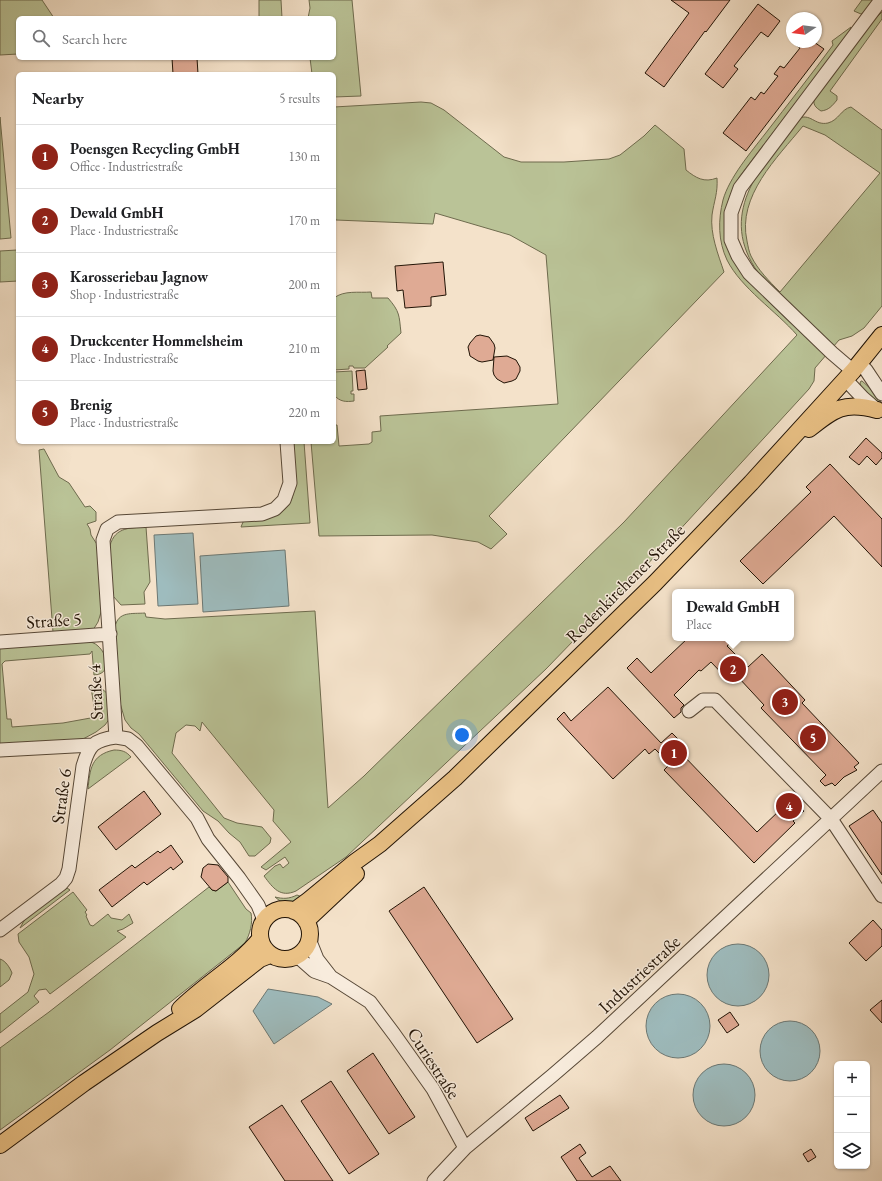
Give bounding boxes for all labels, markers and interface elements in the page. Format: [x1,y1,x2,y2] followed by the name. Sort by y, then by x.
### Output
[786,12,822,48] north arrow
[16,16,336,60] search box
[30,27,52,49] icon: search
[62,29,127,48] text: Search here
[32,87,84,109] text: Nearby
[279,90,320,107] text: 5 results
[70,139,240,158] text: Poensgen Recycling GmbH
[42,148,48,165] text: 1
[289,148,320,165] text: 130 m
[70,158,183,175] text: Office · Industriestraße
[70,203,164,222] text: Dewald GmbH
[42,212,48,229] text: 2
[289,212,320,229] text: 170 m
[70,222,178,239] text: Place · Industriestraße
[70,267,208,286] text: Karosseriebau Jagnow
[42,276,48,293] text: 3
[289,276,320,293] text: 200 m
[70,286,179,303] text: Shop · Industriestraße
[70,331,243,350] text: Druckcenter Hommelsheim
[42,340,48,357] text: 4
[289,340,320,357] text: 210 m
[70,350,178,367] text: Place · Industriestraße
[70,395,112,414] text: Brenig
[42,404,48,421] text: 5
[289,404,320,421] text: 220 m
[70,414,178,431] text: Place · Industriestraße
[561,519,689,647] street label: Rodenkirchener Straße
[672,589,794,641] popup
[686,597,780,616] text: Dewald GmbH
[25,607,83,633] street label: Straße 5
[686,616,712,633] text: Place
[720,654,746,684] pin: 2
[82,663,108,720] street label: Straße 4
[772,687,798,717] pin: 3
[800,723,826,753] pin: 5
[452,725,472,745] your location
[661,738,687,768] pin: 1
[46,767,76,825] street label: Straße 6
[776,791,802,821] pin: 4
[593,930,685,1018] street label: Industriestraße
[402,1023,466,1103] street label: Curiestraße
[834,1061,870,1169] map controls
[834,1061,870,1097] button: +
[834,1097,870,1133] button: −
[834,1133,870,1169] button: layers

